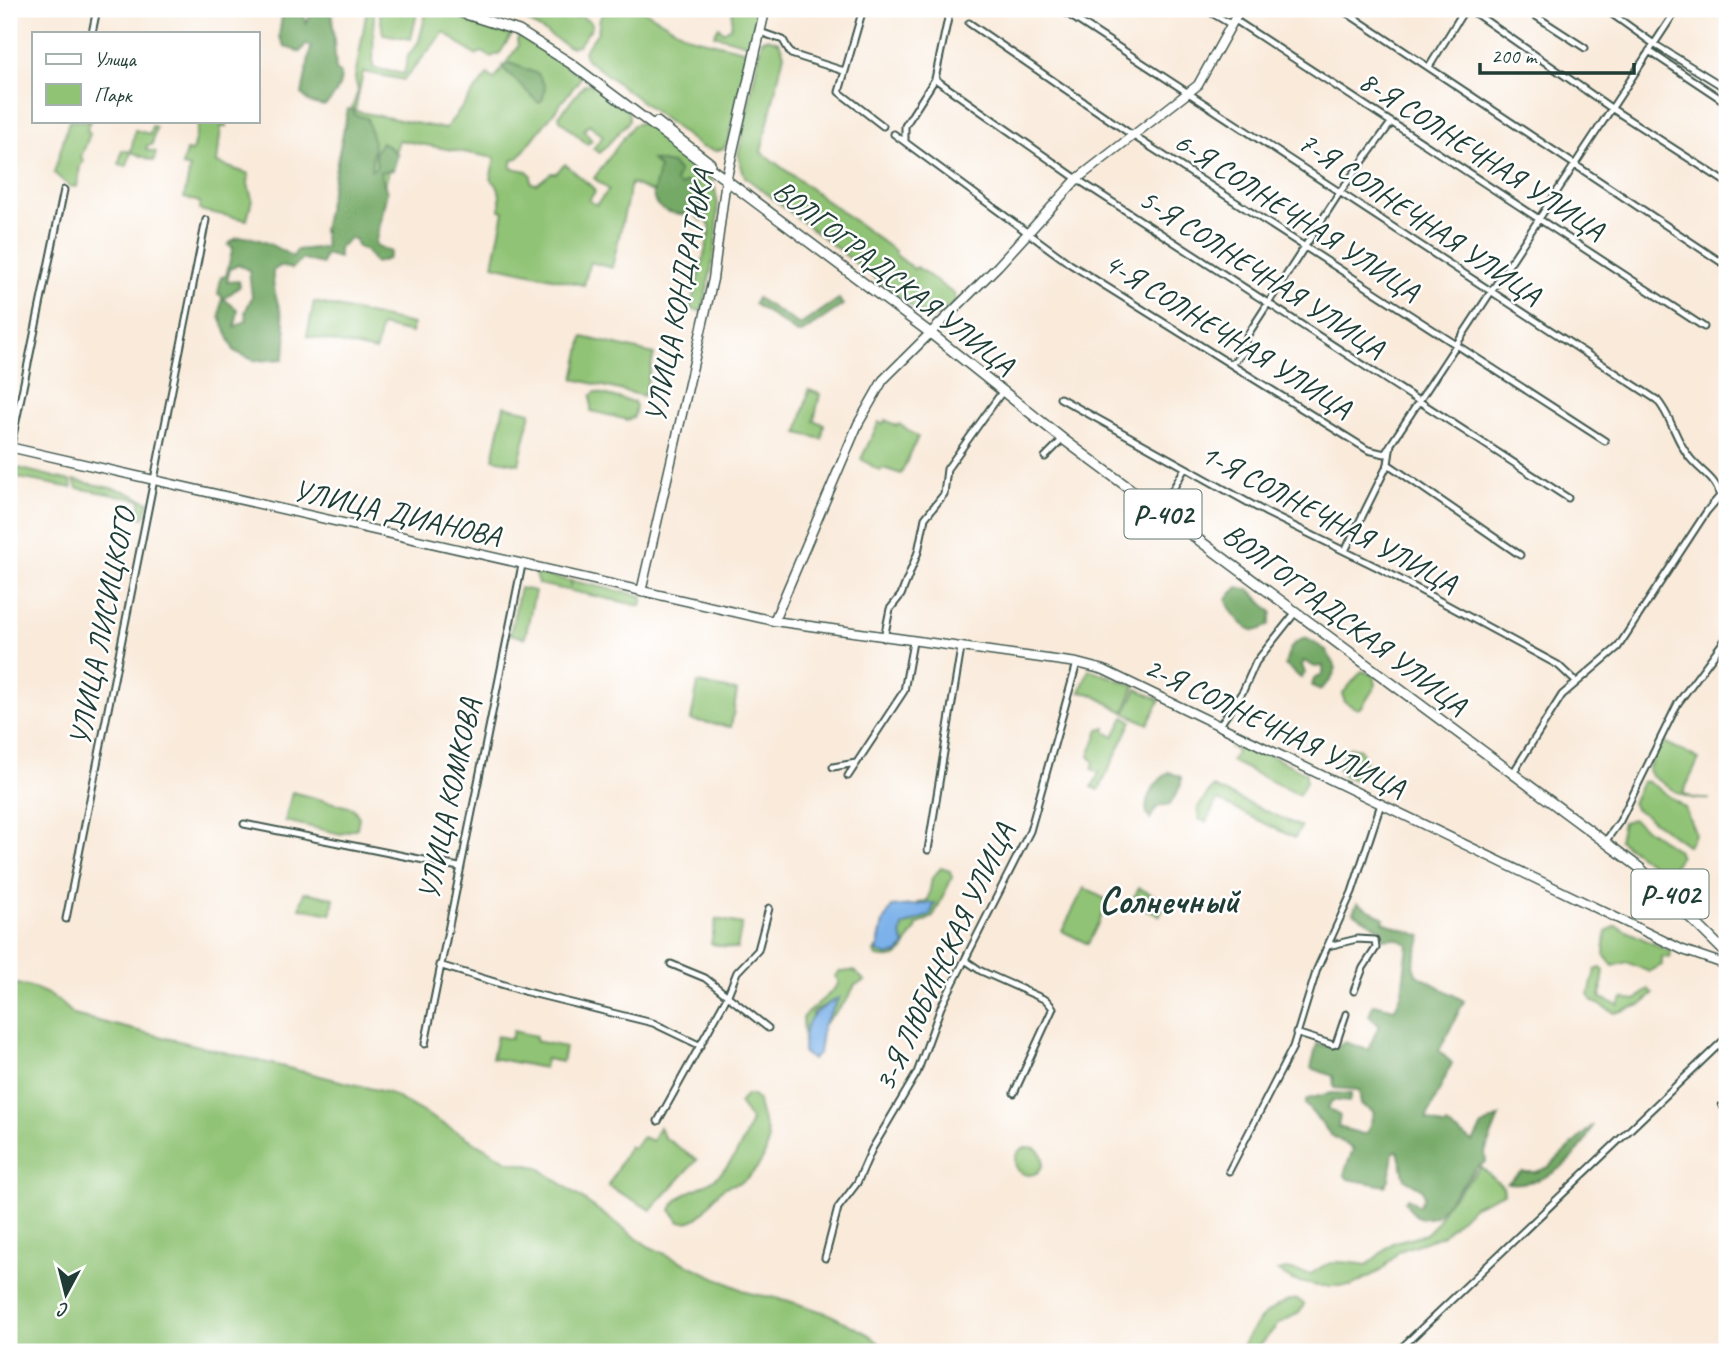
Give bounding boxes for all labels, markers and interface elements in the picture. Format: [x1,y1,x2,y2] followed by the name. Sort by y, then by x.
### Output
[32,32,259,122] legend
[1480,32,1634,76] scale bar
[1491,43,1538,69] text: 200 m
[94,46,137,72] text: Улица
[1352,61,1613,249] street label: 8-Я СОЛНЕЧНАЯ УЛИЦА
[94,82,134,108] text: Парк
[1167,122,1428,310] street label: 6-Я СОЛНЕЧНАЯ УЛИЦА
[1291,123,1550,314] street label: 7-Я СОЛНЕЧНАЯ УЛИЦА
[636,165,722,425] street label: УЛИЦА КОНДРАТЮКА
[766,171,1023,384] street label: ВОЛГОГРАДСКАЯ УЛИЦА
[1132,179,1393,367] street label: 5-Я СОЛНЕЧНАЯ УЛИЦА
[1097,243,1360,427] street label: 4-Я СОЛНЕЧНАЯ УЛИЦА
[1194,434,1465,602] street label: 1-Я СОЛНЕЧНАЯ УЛИЦА
[290,471,506,556] street label: УЛИЦА ДИАНОВА
[1124,490,1202,538] road number: Р-402
[60,502,144,749] street label: УЛИЦА ЛИСИЦКОГО
[1215,515,1476,724] street label: ВОЛГОГРАДСКАЯ УЛИЦА
[1139,647,1412,807] street label: 2-Я СОЛНЕЧНАЯ УЛИЦА
[409,694,489,903] street label: УЛИЦА КОМКОВА
[865,816,1023,1097] street label: 3-Я ЛЮБИНСКАЯ УЛИЦА
[1632,870,1708,918] road number: Р-402
[1099,877,1241,924] district label: Солнечный
[32,1260,102,1330] north arrow
[55,1297,70,1322] text: С

